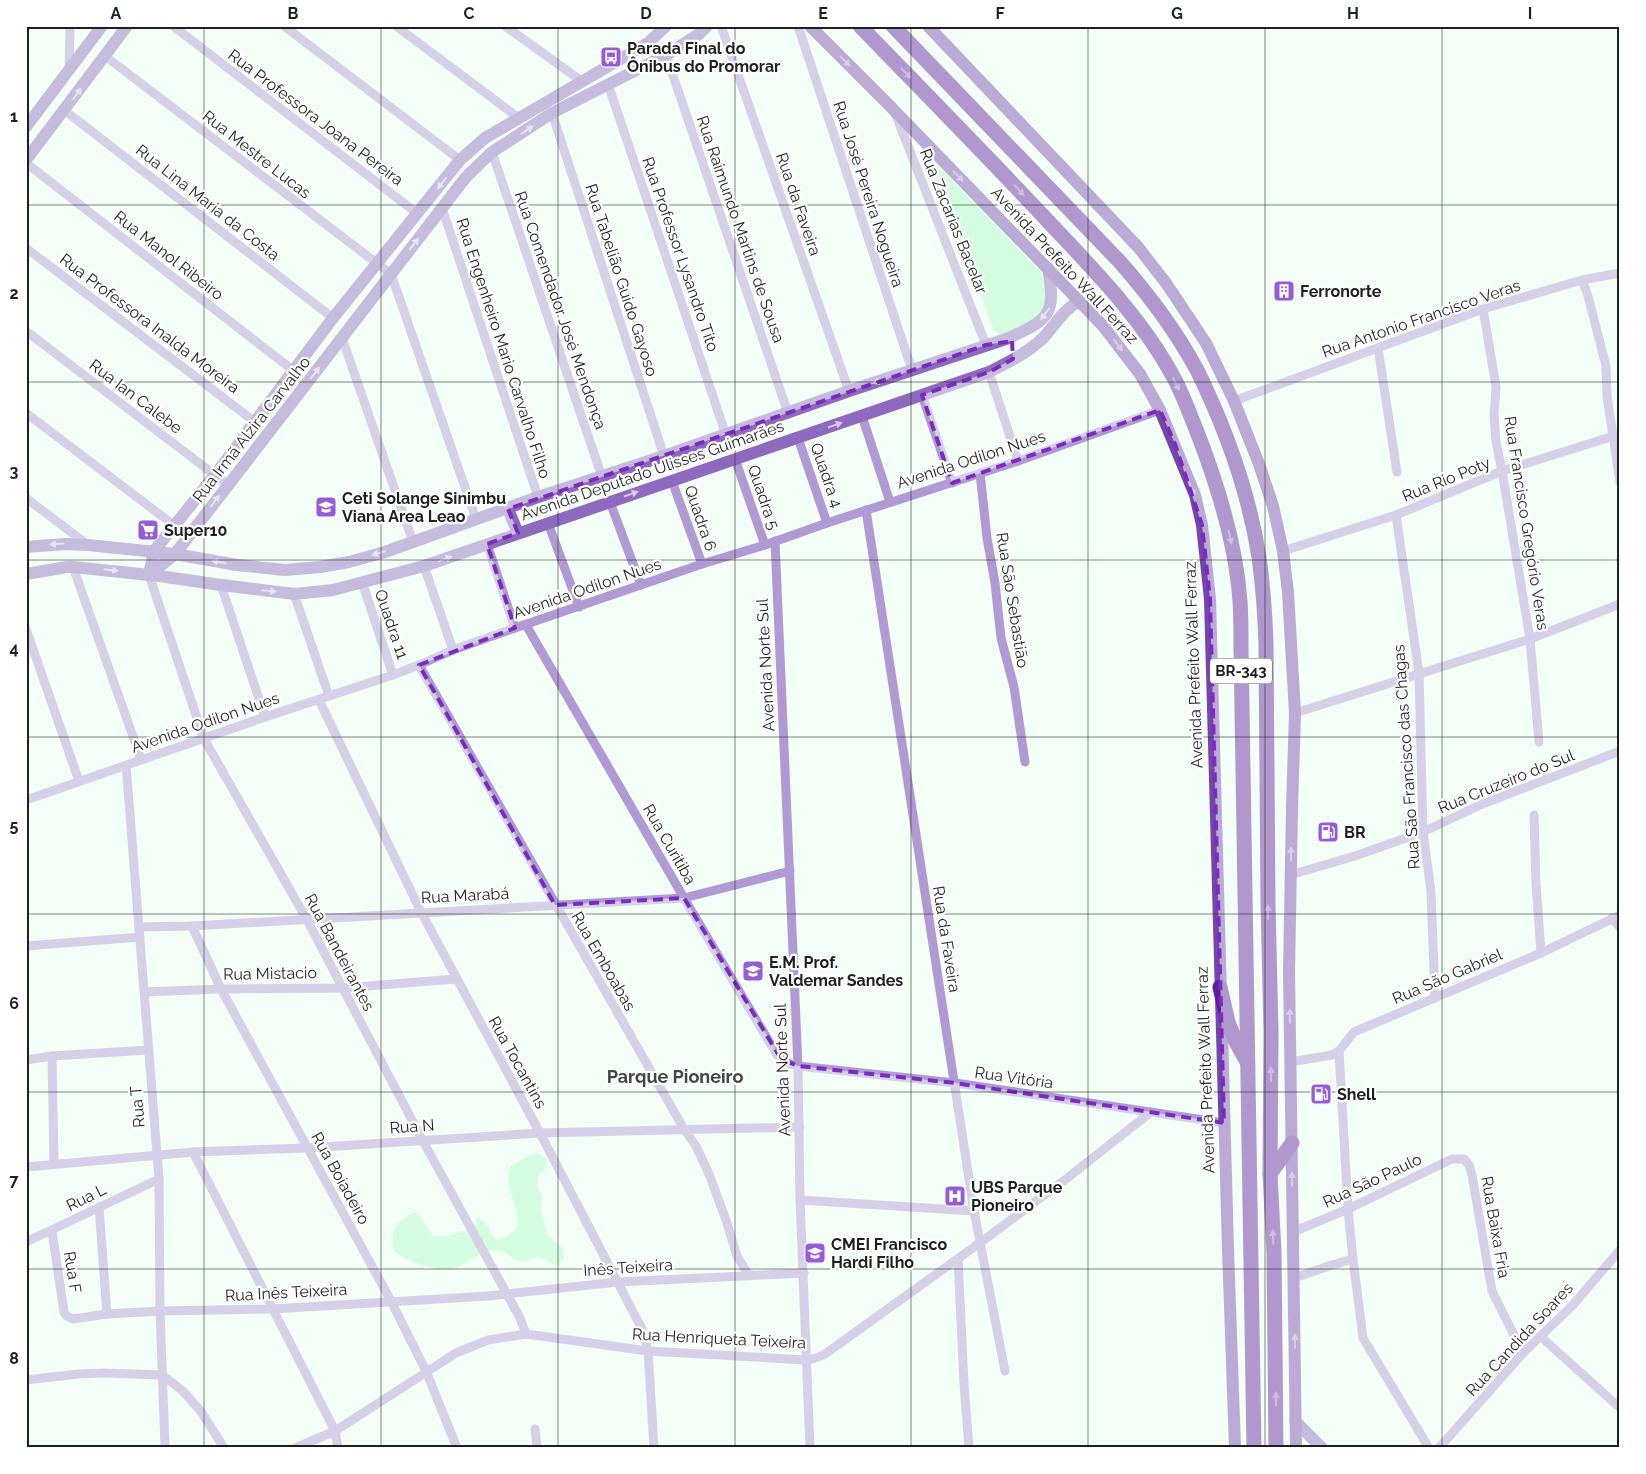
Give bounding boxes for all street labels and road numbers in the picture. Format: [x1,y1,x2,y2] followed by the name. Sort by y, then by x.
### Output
[224,45,407,189] street label: Rua Professora Joana Pereira
[829,99,908,290] street label: Rua José Pereira Nogueira
[199,106,315,203] street label: Rua Mestre Lucas
[693,113,788,345] street label: Rua Raimundo Martins de Sousa
[132,140,283,264] street label: Rua Lina Maria da Costa
[916,146,991,297] street label: Rua Zacarias Bacelar
[772,150,825,258] street label: Rua da Faveira
[638,154,723,354] street label: Rua Professor Lysandro Tito
[581,181,662,379] street label: Rua Tabelião Guido Gayoso
[987,183,1142,348] street label: Avenida Prefeito Wall Ferraz
[511,189,610,432] street label: Rua Comendador José Mendonça
[110,207,227,304] street label: Rua Manol Ribeiro
[452,216,555,481] street label: Rua Engenheiro Mario Carvalho Filho
[56,250,243,397] street label: Rua Professora Inalda Moreira
[1319,275,1523,361] street label: Rua Antonio Francisco Veras
[189,353,314,506] street label: Rua Irmã Alzira Carvalho
[86,355,186,437] street label: Rua Ian Calebe
[1500,415,1553,632] street label: Rua Francisco Gregório Veras
[518,416,787,525] street label: Avenida Deputado Ulisses Guimarães
[894,426,1048,492] street label: Avenida Odilon Nues
[807,440,847,510] street label: Quadra 4
[1399,453,1493,506] street label: Rua Rio Poty
[744,462,784,532] street label: Quadra 5
[680,483,721,553] street label: Quadra 6
[992,531,1033,669] street label: Rua São Sebastião
[511,554,664,623] street label: Avenida Odilon Nues
[1180,561,1207,769] street label: Avenida Prefeito Wall Ferraz
[371,587,412,662] street label: Quadra 11
[752,597,778,732] street label: Avenida Norte Sul
[1389,644,1424,870] street label: Rua São Francisco das Chagas
[1210,658,1272,684] road number: BR-343
[129,688,282,757] street label: Avenida Odilon Nues
[1435,745,1578,818] street label: Rua Cruzeiro do Sul
[639,801,700,888] street label: Rua Curitiba
[420,884,510,907] street label: Rua Marabá
[929,884,964,994] street label: Rua da Faveira
[301,890,379,1014] street label: Rua Bandeirantes
[567,908,640,1014] street label: Rua Emboabas
[1389,944,1506,1008] street label: Rua São Gabriel
[223,963,317,984] street label: Rua Mistacio
[1192,966,1219,1174] street label: Avenida Prefeito Wall Ferraz
[771,1002,794,1137] street label: Avenida Norte Sul
[484,1013,551,1112] street label: Rua Tocantins
[973,1063,1054,1092] street label: Rua Vitória
[126,1085,149,1129] street label: Rua T
[389,1115,435,1138] street label: Rua N
[307,1129,374,1228] street label: Rua Boiadeiro
[1320,1149,1425,1212] street label: Rua São Paulo
[1477,1175,1514,1279] street label: Rua Baixa Fria
[63,1179,110,1215] street label: Rua L
[60,1250,85,1294] street label: Rua F
[583,1255,673,1280] street label: Inês Teixeira
[1462,1278,1577,1400] street label: Rua Candida Soares
[224,1280,348,1305] street label: Rua Inês Teixeira
[631,1324,806,1353] street label: Rua Henriqueta Teixeira

